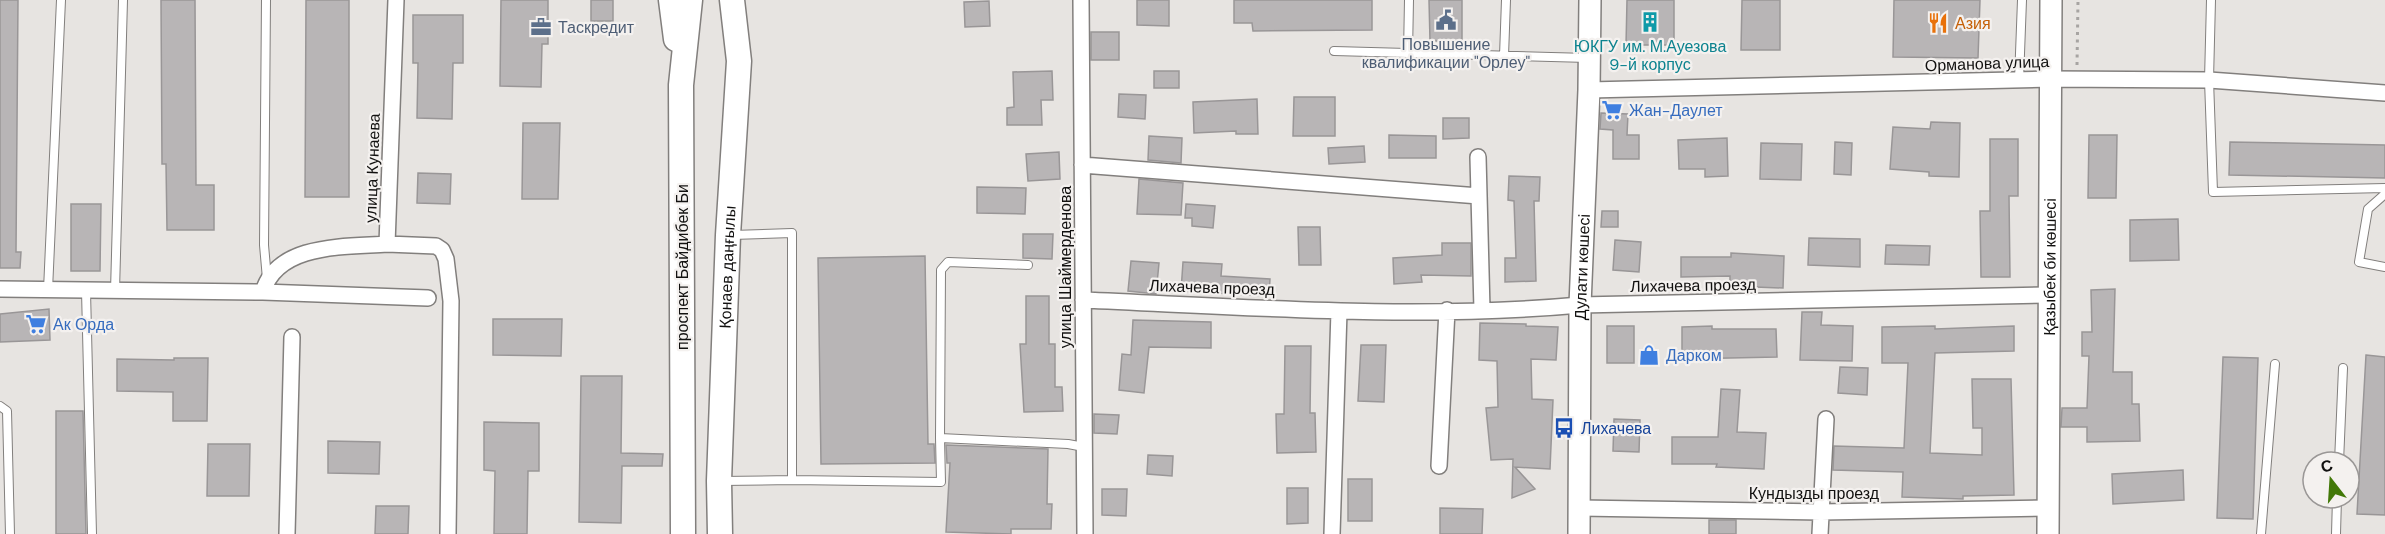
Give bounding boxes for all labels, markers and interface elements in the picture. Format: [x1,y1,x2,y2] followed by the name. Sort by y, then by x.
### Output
[1434,8,1458,32] public building icon: Повышение квалификации "Орлеу"
[1638,10,1662,34] building icon: ЮКГУ им. М.Ауезова 9-й корпус
[1926,11,1950,35] restaurant icon: Азия
[1955,13,1991,34] place label: Азия
[529,15,553,39] office icon: Таскредит
[558,17,635,38] place label: Таскредит
[1362,34,1530,73] place label: Повышение квалификации "Орлеу"
[1574,36,1726,75] place label: ЮКГУ им. М.Ауезова 9-й корпус
[1924,51,2050,76] street label: Орманова улица
[1600,98,1624,122] supermarket icon: Жан-Даулет
[1629,100,1723,121] place label: Жан-Даулет
[360,113,385,223] street label: улица Кунаева
[672,184,693,350] street label: проспект Байдибек Би
[1055,186,1076,348] street label: улица Шаймерденова
[2039,198,2061,336] street label: Қазыбек би көшесі
[715,205,741,329] street label: Қонаев даңғылы
[1570,213,1595,320] street label: Дулати көшесі
[1630,274,1757,297] street label: Лихачева проезд
[1149,275,1276,300] street label: Лихачева проезд
[24,312,48,336] supermarket icon: Ак Орда
[53,314,114,335] place label: Ак Орда
[1637,343,1661,367] shop icon: Дарком
[1666,345,1722,366] place label: Дарком
[1552,416,1576,440] bus stop icon: Лихачева
[1581,418,1651,439] place label: Лихачева
[2301,450,2361,510] north arrow
[2318,454,2336,478] text: С
[1749,483,1880,504] street label: Кундызды проезд

